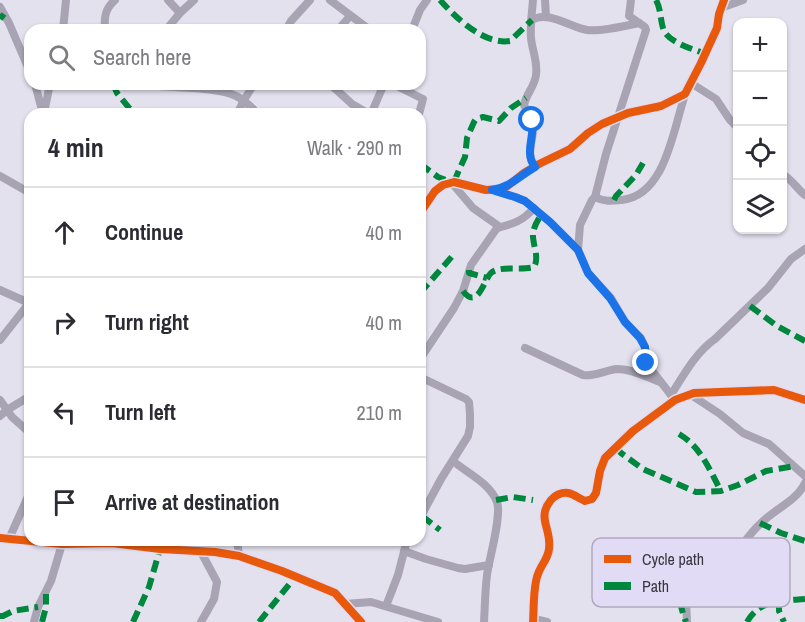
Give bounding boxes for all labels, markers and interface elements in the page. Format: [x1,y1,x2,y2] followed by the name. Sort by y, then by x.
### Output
[733,18,787,234] map controls
[733,18,787,72] button: +
[24,24,426,90] search box
[45,41,78,74] icon: search
[93,42,191,72] text: Search here
[733,72,787,126] button: −
[518,106,544,132] route start
[733,126,787,180] button: locate
[48,130,104,165] text: 4 min
[307,134,402,161] text: Walk · 290 m
[733,180,787,234] button: layers
[48,216,81,249] icon: ahead
[105,217,183,247] text: Continue
[366,219,402,246] text: 40 m
[48,306,81,339] icon: right
[105,307,189,337] text: Turn right
[366,309,402,336] text: 40 m
[632,349,658,375] route end
[48,396,81,429] icon: left
[105,397,176,427] text: Turn left
[356,399,402,426] text: 210 m
[48,486,81,519] icon: arrive
[105,487,279,517] text: Arrive at destination
[592,538,790,607] legend
[642,548,704,570] text: Cycle path
[642,575,669,597] text: Path

